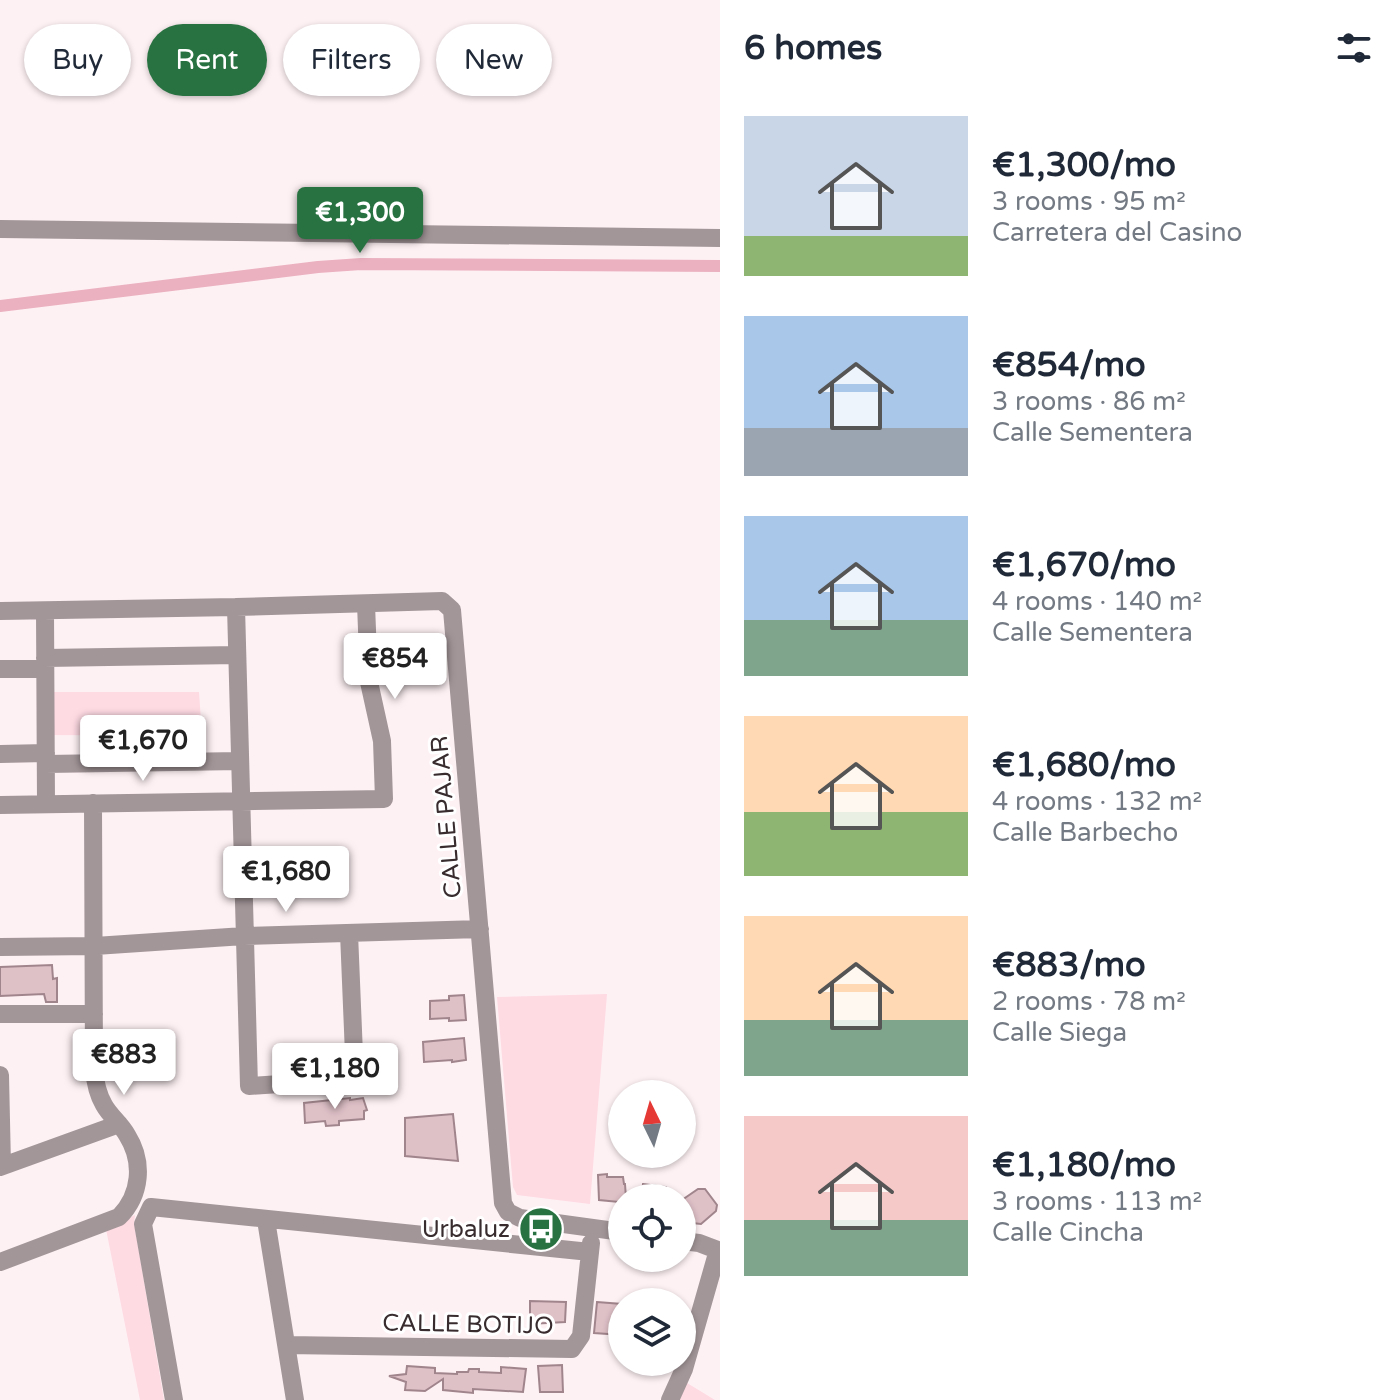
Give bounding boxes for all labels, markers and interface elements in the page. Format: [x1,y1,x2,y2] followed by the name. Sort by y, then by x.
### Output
[24,24,131,96] chip: Buy
[147,24,267,96] chip: Rent
[283,24,420,96] chip: Filters
[436,24,552,96] chip: New
[1332,26,1376,70] icon: filters
[744,28,882,69] text: 6 homes
[992,145,1176,186] text: €1,300/mo
[808,148,904,244] icon: home
[992,186,1186,217] text: 3 rooms · 95 m²
[295,187,425,255] pin: €1,300
[315,197,405,228] text: €1,300
[992,217,1242,248] text: Carretera del Casino
[992,345,1146,386] text: €854/mo
[808,348,904,444] icon: home
[992,386,1186,417] text: 3 rooms · 86 m²
[992,417,1193,448] text: Calle Sementera
[992,545,1176,586] text: €1,670/mo
[808,548,904,644] icon: home
[992,586,1202,617] text: 4 rooms · 140 m²
[992,617,1193,648] text: Calle Sementera
[348,633,442,701] pin: €854
[362,643,428,674] text: €854
[78,715,208,783] pin: €1,670
[98,725,188,756] text: €1,670
[425,735,468,899] street label: CALLE PAJAR
[992,745,1176,786] text: €1,680/mo
[808,748,904,844] icon: home
[992,786,1202,817] text: 4 rooms · 132 m²
[992,817,1178,848] text: Calle Barbecho
[221,846,351,914] pin: €1,680
[241,856,331,887] text: €1,680
[992,945,1146,986] text: €883/mo
[808,948,904,1044] icon: home
[992,986,1186,1017] text: 2 rooms · 78 m²
[992,1017,1127,1048] text: Calle Siega
[77,1029,171,1097] pin: €883
[91,1039,157,1070] text: €883
[270,1043,400,1111] pin: €1,180
[290,1053,380,1084] text: €1,180
[608,1080,696,1168] north arrow
[608,1080,696,1376] map controls
[992,1145,1176,1186] text: €1,180/mo
[808,1148,904,1244] icon: home
[608,1184,696,1272] button: locate
[992,1186,1202,1217] text: 3 rooms · 113 m²
[517,1205,565,1253] bus stop icon: Urbaluz
[422,1215,510,1244] place label: Urbaluz
[992,1217,1144,1248] text: Calle Cincha
[608,1288,696,1376] button: layers
[382,1309,554,1340] street label: CALLE BOTIJO

